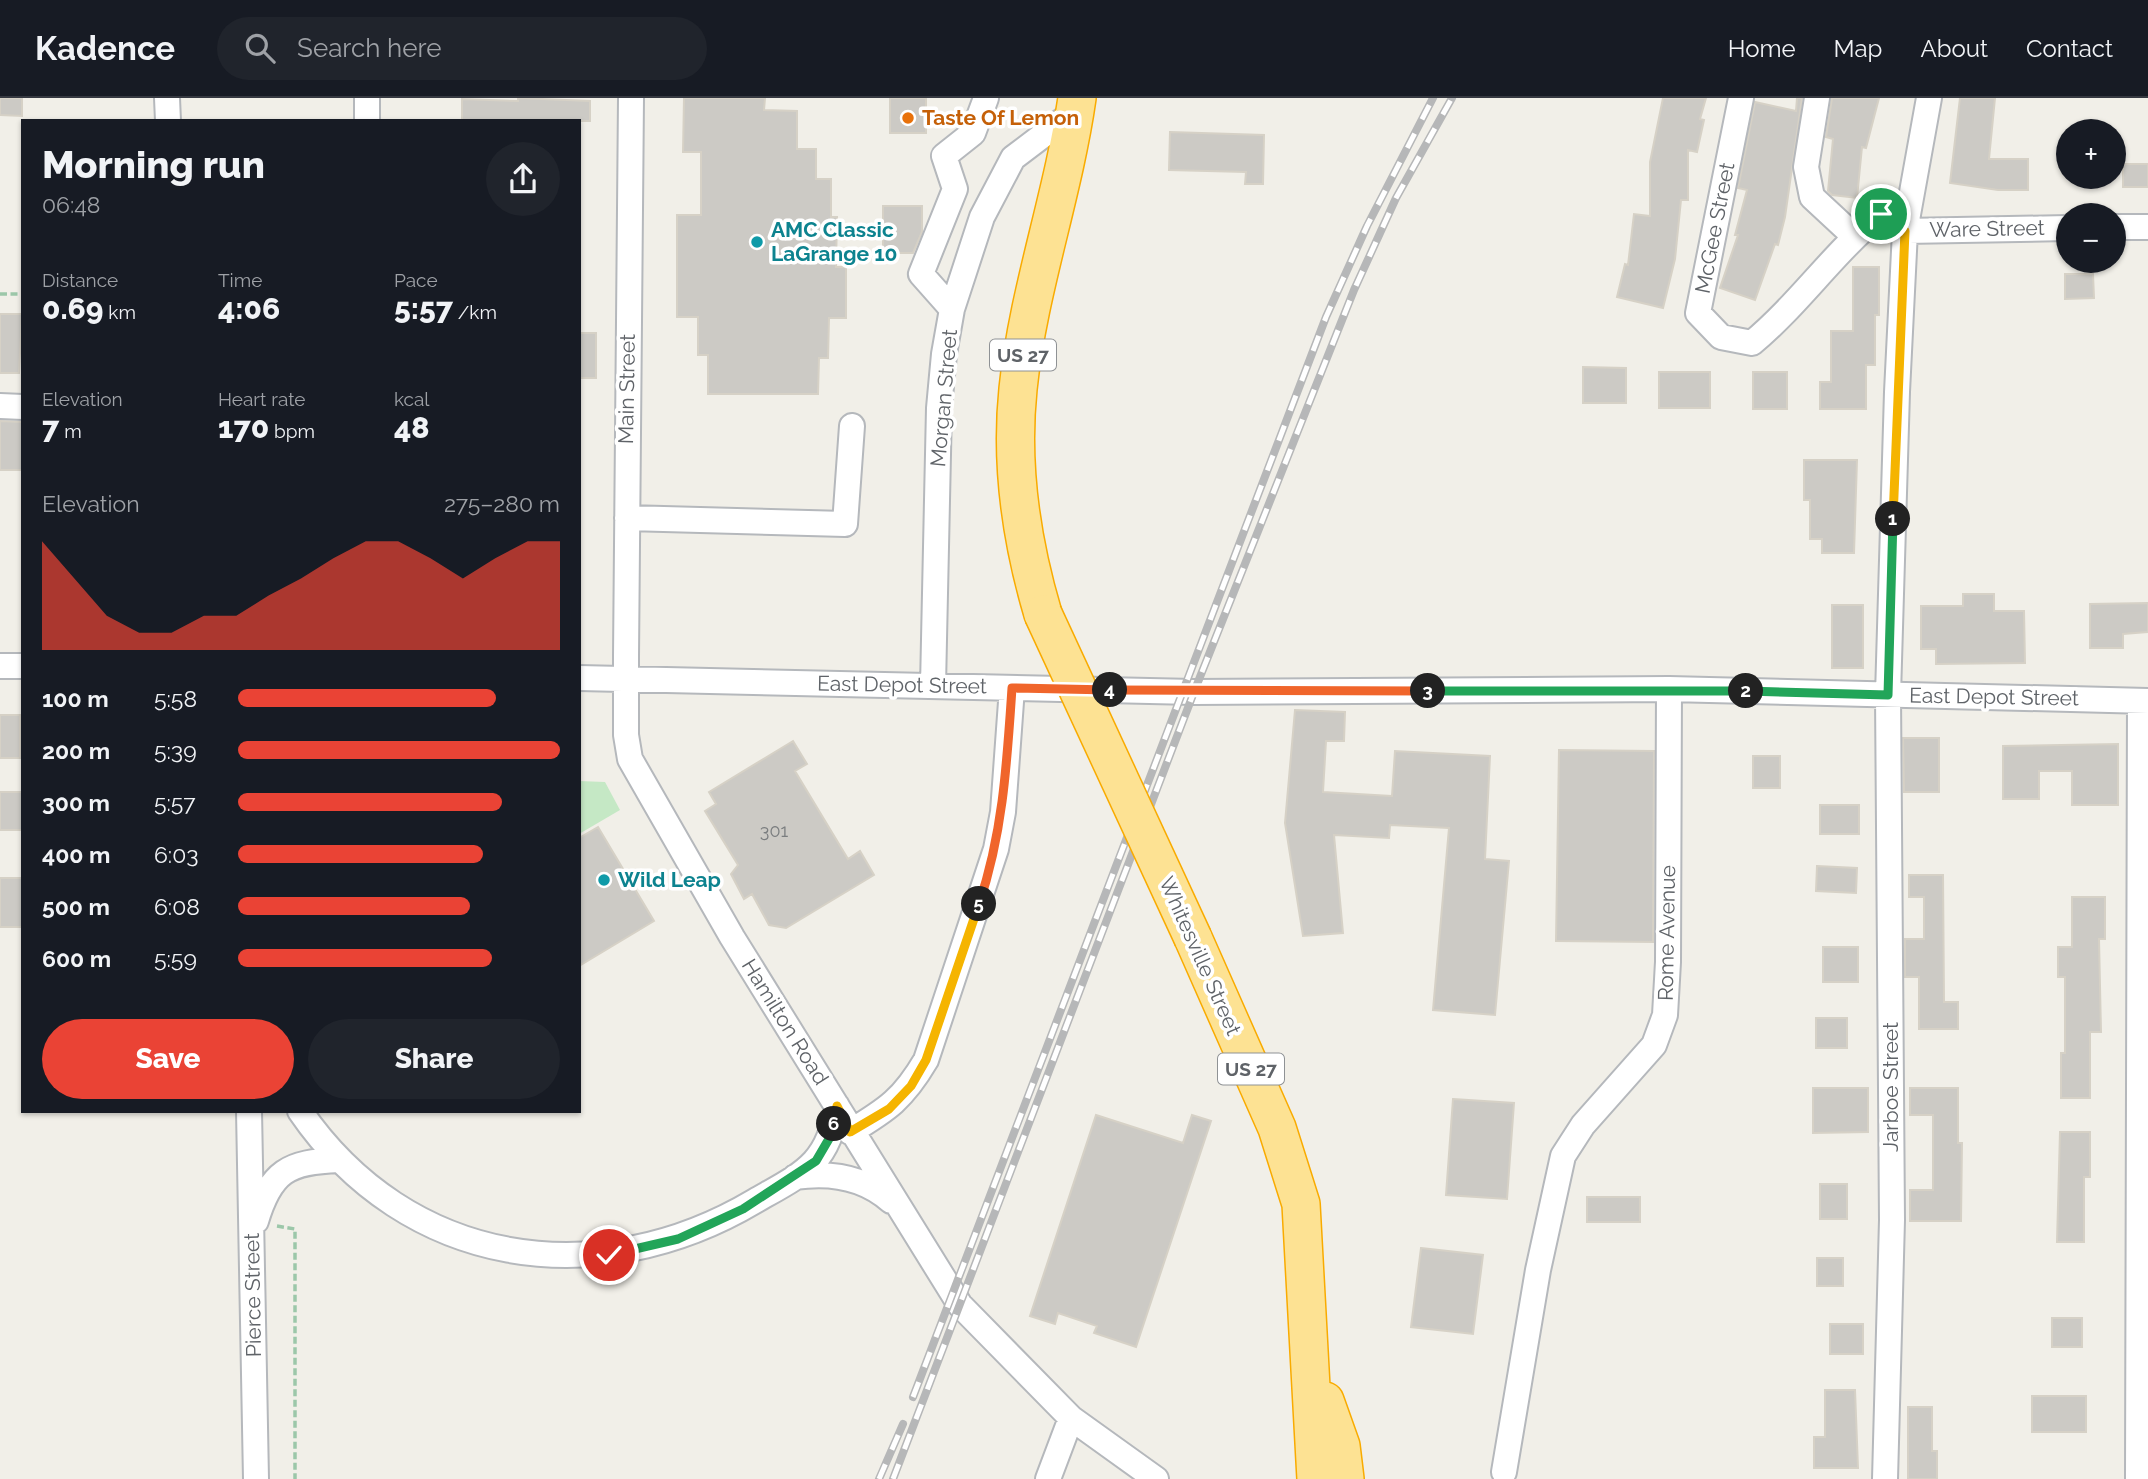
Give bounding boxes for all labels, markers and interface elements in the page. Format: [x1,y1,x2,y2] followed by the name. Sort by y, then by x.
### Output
[217,17,707,80] search box
[35,29,175,68] text: Kadence
[241,29,279,67] icon: search
[297,33,441,63] text: Search here
[1728,34,1796,63] text: Home
[1834,34,1882,63] text: Map
[1920,34,1988,63] text: About
[2026,34,2113,63] text: Contact
[922,105,1079,130] place label: Taste Of Lemon
[900,110,916,126] marker: Taste Of Lemon
[2056,119,2126,273] map controls
[2056,119,2126,189] button: +
[42,142,265,187] text: Morning run
[486,142,560,216] button: share
[1690,160,1739,296] street label: McGee Street
[1851,184,1911,244] pin
[42,191,100,218] text: 06:48
[1862,195,1900,233] icon: arrive
[2056,203,2126,273] button: −
[1929,215,2045,242] street label: Ware Street
[771,217,898,266] place label: AMC Classic LaGrange 10
[749,234,765,250] marker: AMC Classic LaGrange 10
[42,269,118,291] text: Distance
[218,269,262,291] text: Time
[394,269,438,291] text: Pace
[42,291,104,326] text: 0.69
[218,291,280,326] text: 4:06
[394,291,453,326] text: 5:57
[104,301,136,323] text: km
[453,301,497,323] text: /km
[925,328,962,468] street label: Morgan Street
[613,334,640,444] street label: Main Street
[990,340,1056,370] road number: US 27
[42,388,123,410] text: Elevation
[218,388,306,410] text: Heart rate
[394,388,430,410] text: kcal
[42,410,59,445] text: 7
[218,410,269,445] text: 170
[394,410,430,445] text: 48
[59,420,82,442] text: m
[269,420,315,442] text: bpm
[42,490,140,517] text: Elevation
[444,490,560,517] text: 275–280 m
[1876,502,1910,536] pin: 1
[1888,507,1897,529] text: 1
[817,671,987,698] street label: East Depot Street
[1092,672,1128,708] pin: 4
[1410,674,1446,708] pin: 3
[1728,674,1764,708] pin: 2
[1104,678,1115,700] text: 4
[1422,679,1433,701] text: 3
[1740,679,1751,701] text: 2
[1909,683,2079,710] street label: East Depot Street
[42,685,109,712] text: 100 m
[154,685,197,712] text: 5:58
[42,737,110,764] text: 200 m
[154,737,197,764] text: 5:39
[42,789,110,816] text: 300 m
[154,789,196,816] text: 5:57
[760,820,788,841] house number: 301
[42,841,110,868] text: 400 m
[154,841,199,868] text: 6:03
[1653,865,1680,1001] street label: Rome Avenue
[618,867,721,892] place label: Wild Leap
[596,872,612,888] marker: Wild Leap
[1154,873,1247,1039] street label: Whitesville Street
[962,886,996,922] pin: 5
[973,892,984,914] text: 5
[42,893,110,920] text: 500 m
[154,893,200,920] text: 6:08
[42,945,111,972] text: 600 m
[154,945,197,972] text: 5:59
[737,954,834,1089] street label: Hamilton Road
[42,1019,294,1099] button: Save
[308,1019,560,1099] button: Share
[1878,1022,1903,1152] street label: Jarboe Street
[1218,1054,1284,1085] road number: US 27
[816,1107,852,1142] pin: 6
[828,1112,839,1134] text: 6
[579,1225,639,1285] pin
[239,1233,266,1357] street label: Pierce Street
[590,1236,628,1274] icon: check

